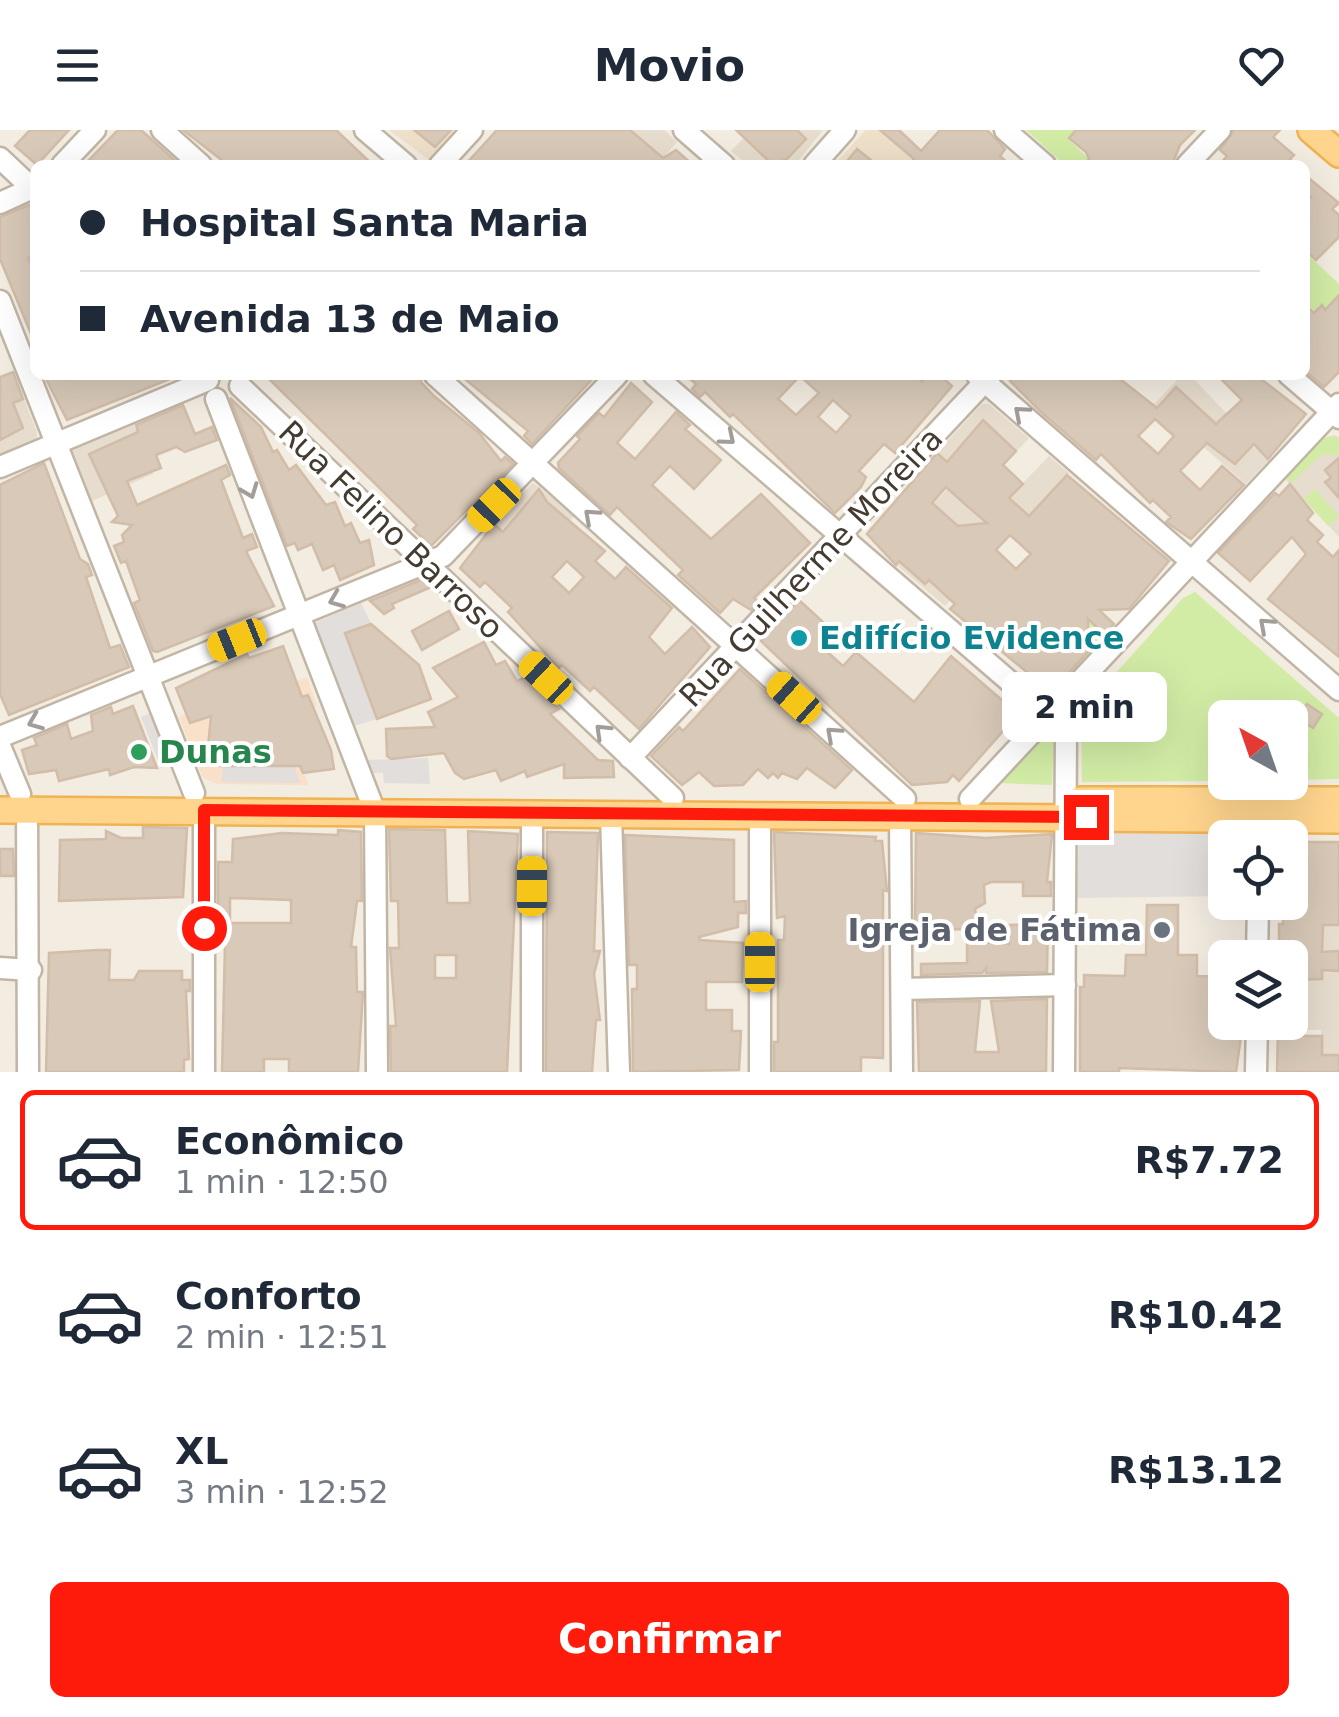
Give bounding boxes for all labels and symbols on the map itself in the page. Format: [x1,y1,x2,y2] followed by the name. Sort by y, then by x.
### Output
[1014,406,1032,424] one-way arrow
[271,413,511,647] street label: Rua Felino Barroso
[672,419,950,715] street label: Rua Guilherme Moreira
[717,427,735,445] one-way arrow
[462,473,526,537] car
[238,481,258,498] one-way arrow
[585,510,603,528] one-way arrow
[329,588,347,608] one-way arrow
[204,615,270,665] car
[819,619,1124,657] place label: Edifício Evidence
[1259,619,1278,637] one-way arrow
[788,627,810,649] marker: Edifício Evidence
[514,647,578,709] car
[762,667,826,729] car
[1004,672,1168,742] callout: 2 min
[1208,700,1308,800] north arrow
[28,711,45,731] one-way arrow
[596,725,614,743] one-way arrow
[826,728,845,746] one-way arrow
[159,733,272,771] place label: Dunas
[128,741,150,763] marker: Dunas
[1064,795,1109,840] route end
[517,856,547,916] car
[182,906,227,951] route start
[847,911,1142,949] place label: Igreja de Fátima
[1151,919,1173,941] marker: Igreja de Fátima
[745,932,775,992] car

